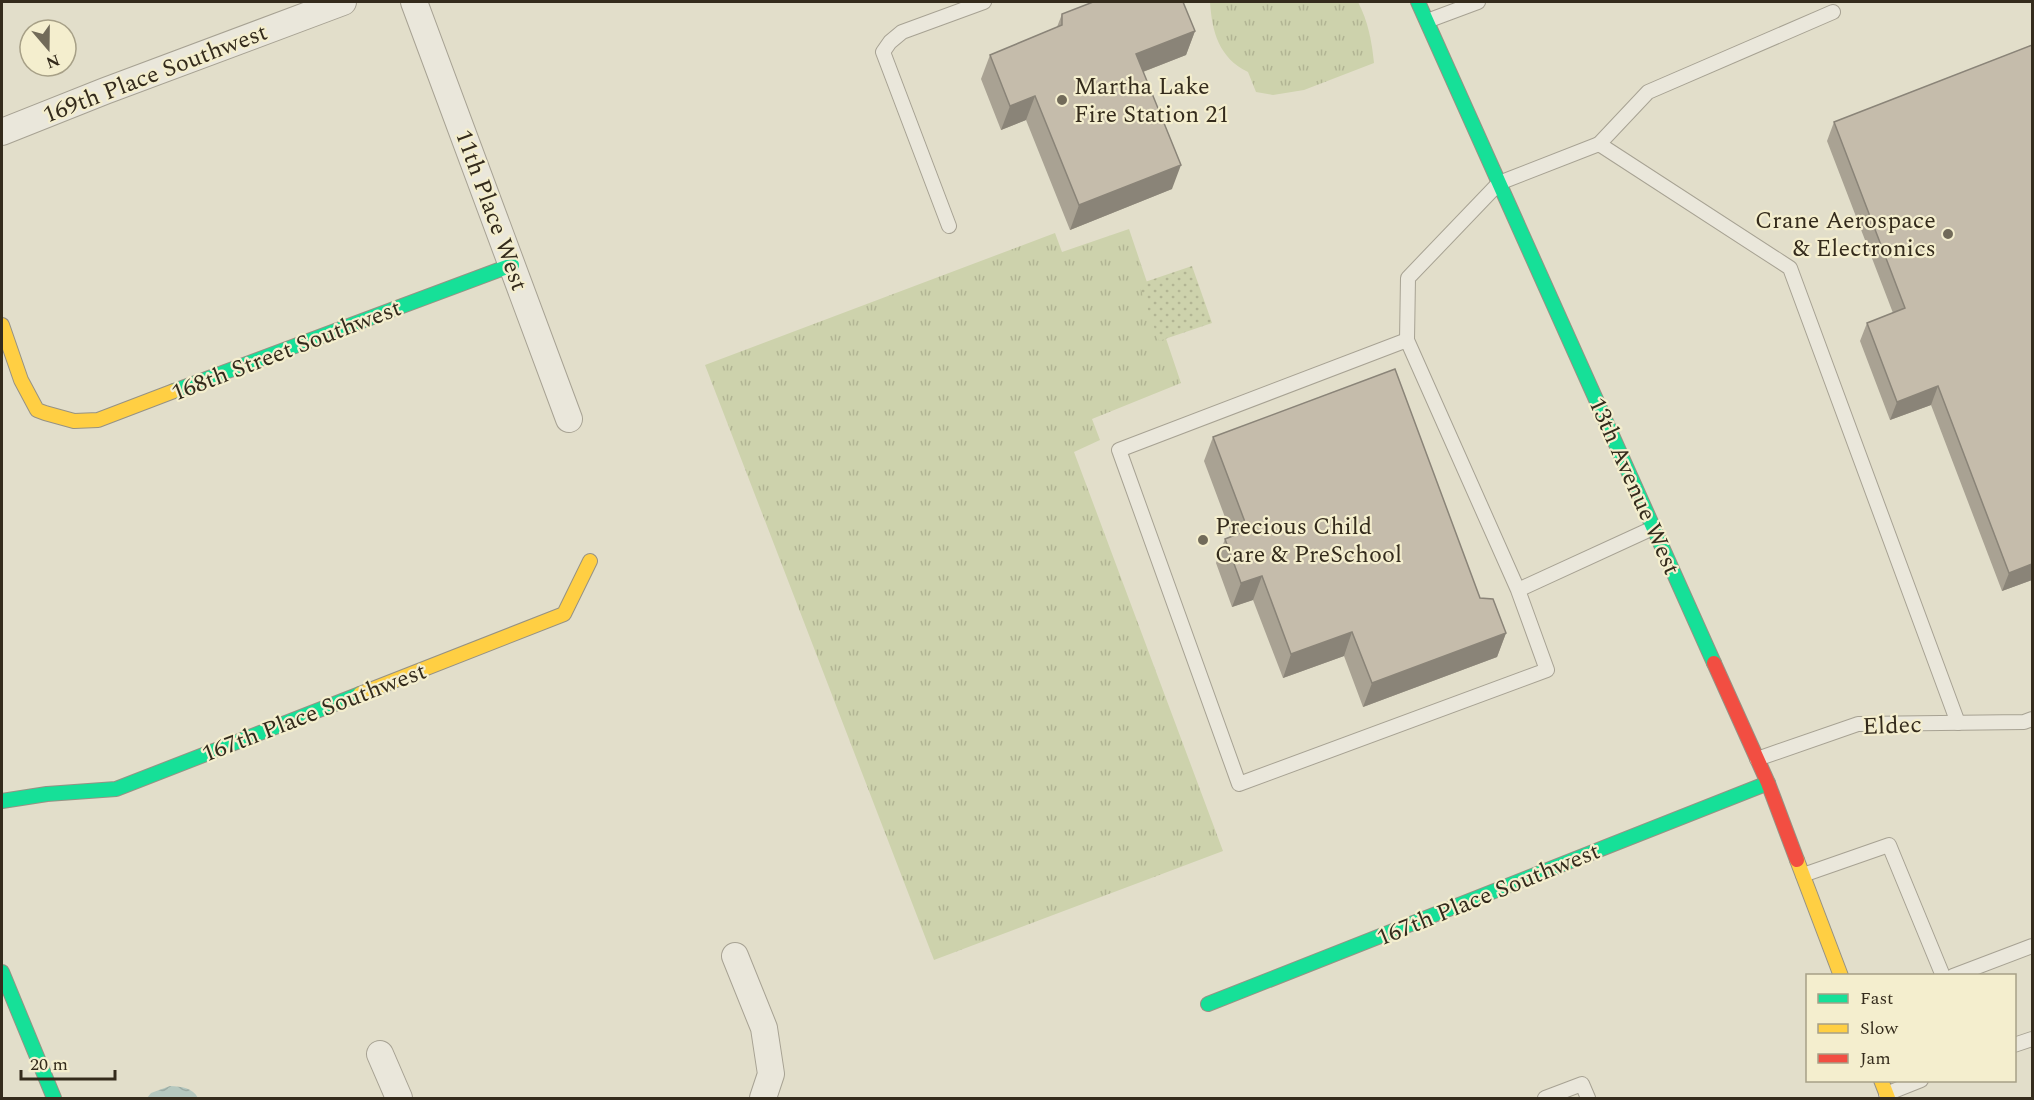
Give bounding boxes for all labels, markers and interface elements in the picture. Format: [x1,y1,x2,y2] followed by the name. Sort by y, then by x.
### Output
[38,15,273,133] street label: 169th Place Southwest
[18,18,78,78] north arrow
[43,48,63,75] text: N
[1074,69,1229,133] place label: Martha Lake Fire Station 21
[1055,93,1069,107] marker: Martha Lake Fire Station 21
[445,125,537,296] street label: 11th Place West
[1755,203,1936,267] place label: Crane Aerospace & Electronics
[1941,227,1955,241] marker: Crane Aerospace & Electronics
[166,290,407,411] street label: 168th Street Southwest
[1579,392,1689,581] street label: 13th Avenue West
[1215,509,1402,573] place label: Precious Child Care & PreSchool
[1196,533,1210,547] marker: Precious Child Care & PreSchool
[197,654,432,772] street label: 167th Place Southwest
[1862,707,1922,745] street label: Eldec
[1371,834,1605,956] street label: 167th Place Southwest
[1806,974,2016,1082] legend
[1860,985,1893,1012] text: Fast
[1860,1015,1899,1042] text: Slow
[21,1043,116,1081] scale bar
[1860,1045,1891,1072] text: Jam
[30,1051,68,1078] text: 20 m

